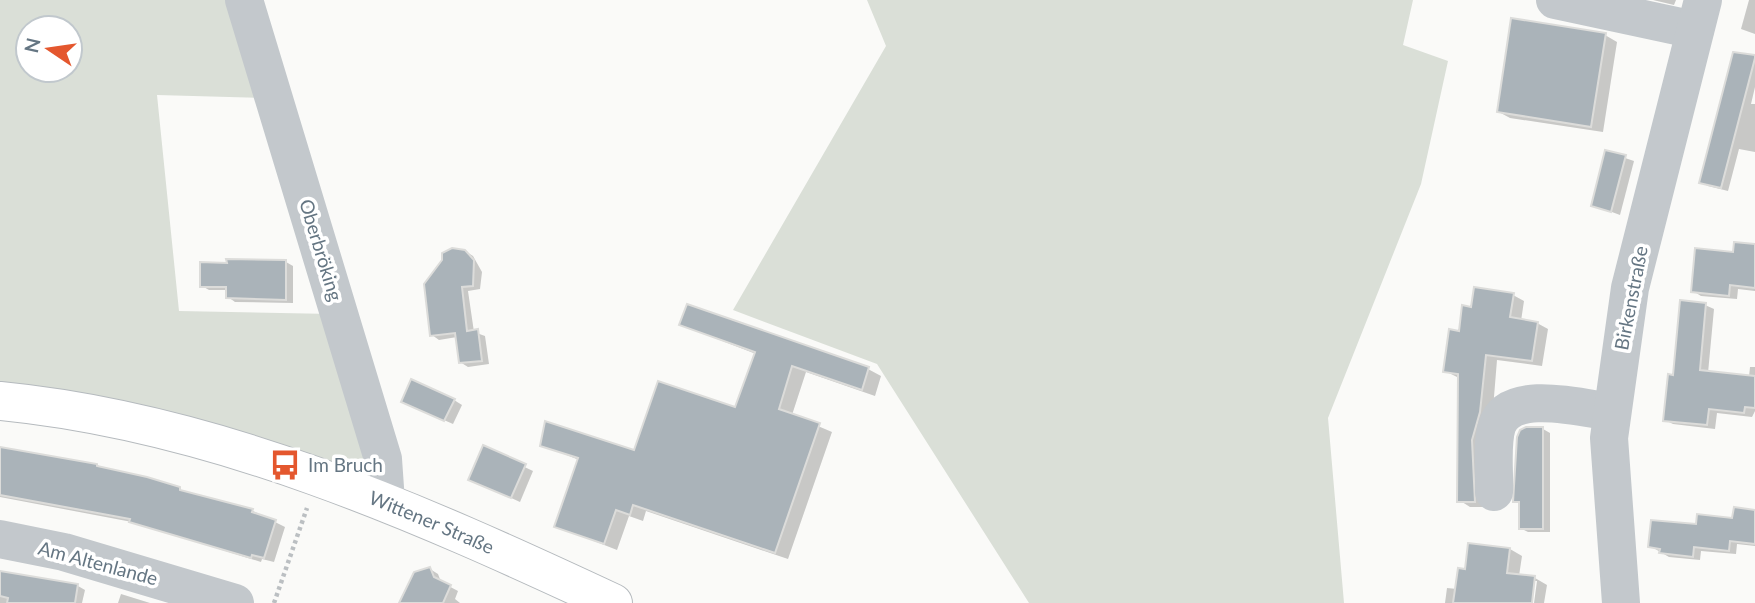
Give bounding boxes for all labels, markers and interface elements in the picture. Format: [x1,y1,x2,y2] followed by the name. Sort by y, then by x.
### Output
[14,14,84,84] north arrow
[19,35,45,55] text: N
[295,196,348,304] street label: Oberbröking
[1609,244,1652,352] street label: Birkenstraße
[268,448,302,482] bus stop icon: Im Bruch
[308,453,383,476] place label: Im Bruch
[366,485,498,558] street label: Wittener Straße
[36,536,160,589] street label: Am Altenlande

